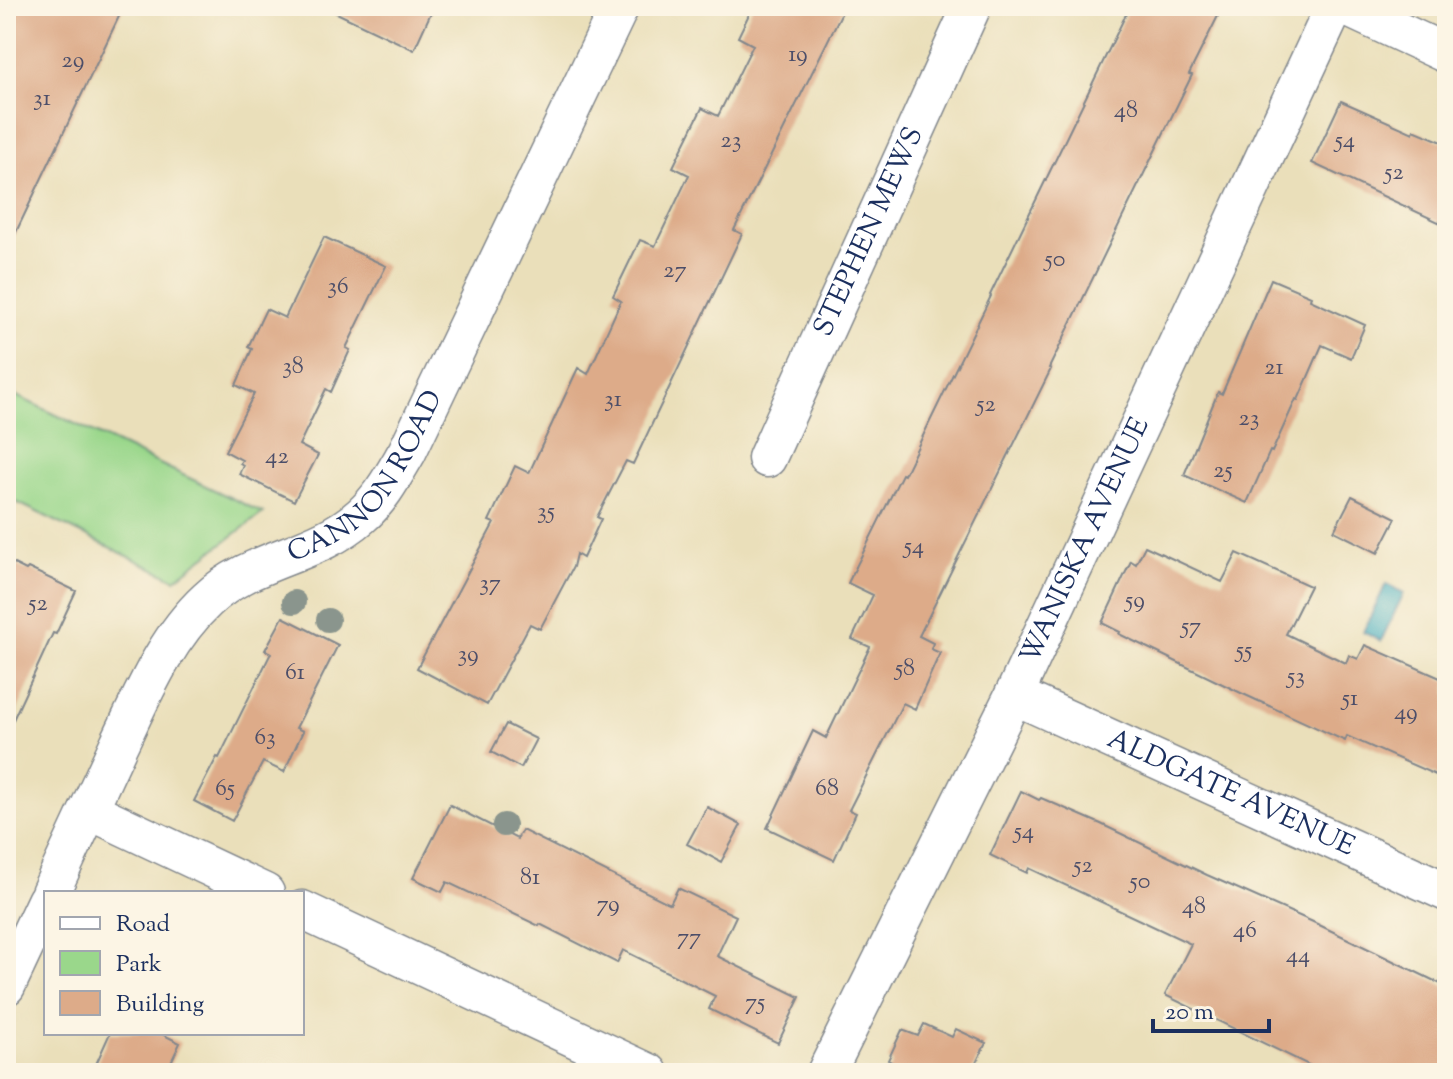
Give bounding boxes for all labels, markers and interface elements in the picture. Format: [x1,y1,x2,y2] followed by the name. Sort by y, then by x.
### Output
[788,38,808,72] house number: 19
[62,44,84,78] house number: 29
[33,82,51,116] house number: 31
[1114,94,1138,128] house number: 48
[804,121,934,343] street label: STEPHEN MEWS
[721,124,741,158] house number: 23
[1333,124,1355,158] house number: 54
[1382,156,1404,190] house number: 52
[1043,243,1065,277] house number: 50
[663,254,687,288] house number: 27
[327,270,349,304] house number: 36
[282,350,304,384] house number: 38
[1264,351,1284,385] house number: 21
[604,383,622,417] house number: 31
[282,384,453,574] street label: CANNON ROAD
[974,388,996,422] house number: 52
[1239,402,1259,436] house number: 23
[1011,411,1160,671] street label: WANISKA AVENUE
[265,440,289,474] house number: 42
[1213,454,1233,488] house number: 25
[537,495,555,529] house number: 35
[902,530,924,564] house number: 54
[479,567,501,601] house number: 37
[1123,584,1145,618] house number: 59
[26,587,48,621] house number: 52
[1179,610,1201,644] house number: 57
[1234,634,1252,668] house number: 55
[457,638,479,672] house number: 39
[893,652,915,686] house number: 58
[285,656,305,690] house number: 61
[1285,660,1305,694] house number: 53
[1340,682,1358,716] house number: 51
[1394,696,1418,730] house number: 49
[1100,720,1361,867] street label: ALDGATE AVENUE
[254,721,276,755] house number: 63
[215,772,235,806] house number: 65
[815,772,839,806] house number: 68
[1012,815,1034,849] house number: 54
[1071,849,1093,883] house number: 52
[520,861,540,895] house number: 81
[1128,865,1150,899] house number: 50
[596,888,620,922] house number: 79
[1182,890,1206,924] house number: 48
[44,891,304,1035] legend
[116,908,170,942] text: Road
[1233,914,1257,948] house number: 46
[677,921,701,955] house number: 77
[1286,939,1310,973] house number: 44
[116,948,162,982] text: Park
[1153,983,1269,1033] scale bar
[745,986,765,1020] house number: 75
[116,988,205,1022] text: Building
[1165,996,1214,1030] text: 20 m

